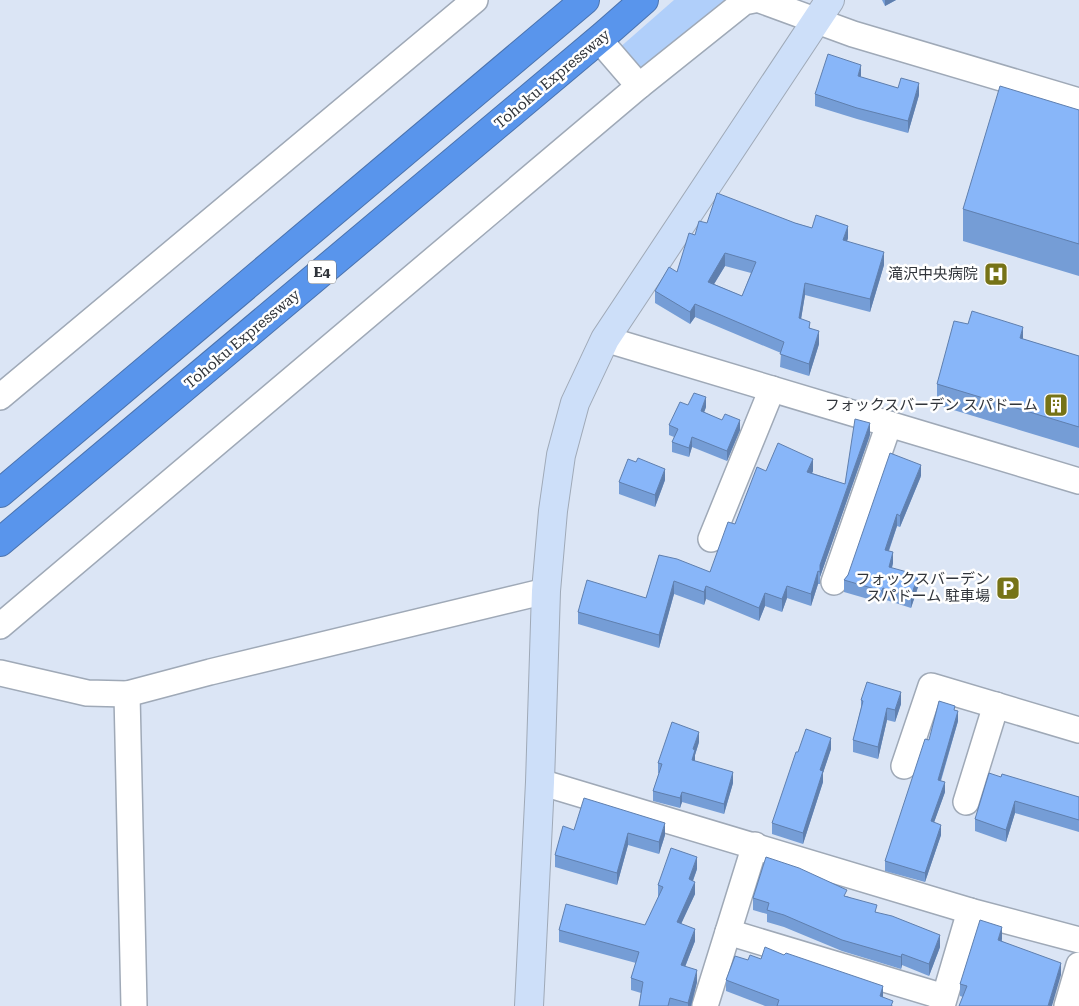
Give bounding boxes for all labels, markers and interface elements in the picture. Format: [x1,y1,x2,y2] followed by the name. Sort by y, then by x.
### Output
[491,25,613,132] street label: Tohoku Expressway
[308,260,336,284] road number: E4
[983,261,1009,287] hospital icon: 滝沢中央病院
[888,265,978,283] place label: 滝沢中央病院
[181,285,303,392] street label: Tohoku Expressway
[1043,392,1069,418] building icon: フォックスバーデン スパドーム
[825,396,1038,414] place label: フォックスバーデン スパドーム
[855,570,990,605] place label: フォックスバーデン スパドーム 駐車場
[995,575,1021,601] parking icon: フォックスバーデン スパドーム 駐車場

